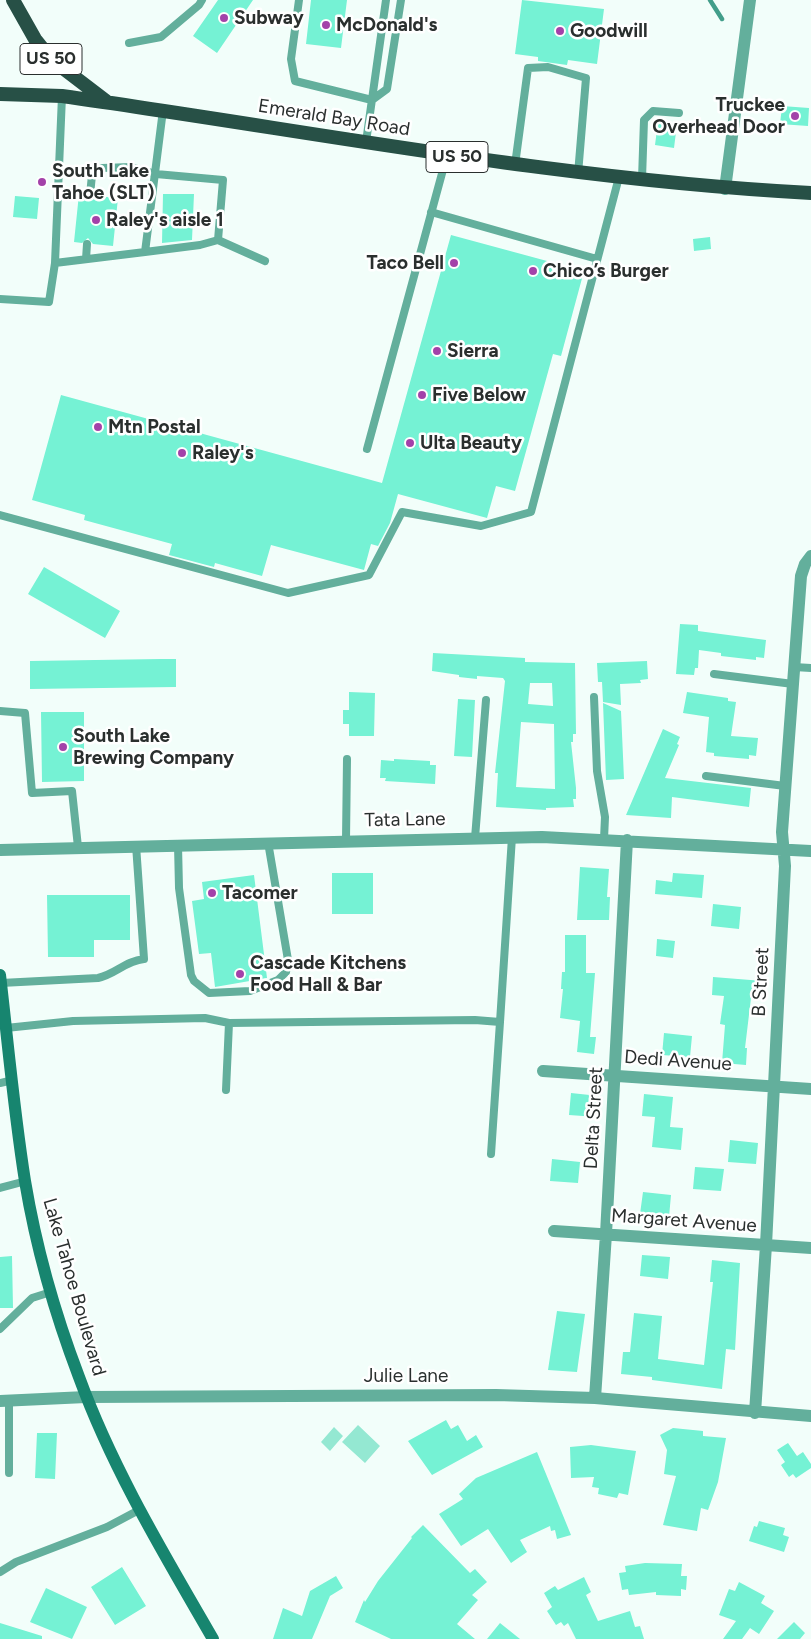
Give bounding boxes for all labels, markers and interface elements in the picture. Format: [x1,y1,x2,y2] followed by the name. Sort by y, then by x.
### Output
[234,7,304,29] place label: Subway
[218,12,230,24] marker: Subway
[336,14,437,36] place label: McDonald's
[320,19,332,31] marker: McDonald's
[570,20,648,42] place label: Goodwill
[554,25,566,37] marker: Goodwill
[20,44,82,74] road number: US 50
[652,94,785,138] place label: Truckee Overhead Door
[256,95,412,141] street label: Emerald Bay Road
[789,110,801,122] marker: Truckee Overhead Door
[426,142,488,172] road number: US 50
[52,160,155,204] place label: South Lake Tahoe (SLT)
[36,176,48,188] marker: South Lake Tahoe (SLT)
[106,209,224,231] place label: Raley's aisle 1
[90,214,102,226] marker: Raley's aisle 1
[367,252,444,274] place label: Taco Bell
[448,257,460,269] marker: Taco Bell
[543,260,669,282] place label: Chico’s Burger
[527,265,539,277] marker: Chico’s Burger
[447,340,499,362] place label: Sierra
[431,345,443,357] marker: Sierra
[432,384,526,406] place label: Five Below
[416,389,428,401] marker: Five Below
[108,416,201,438] place label: Mtn Postal
[92,421,104,433] marker: Mtn Postal
[420,432,522,454] place label: Ulta Beauty
[404,437,416,449] marker: Ulta Beauty
[192,442,254,464] place label: Raley's
[176,447,188,459] marker: Raley's
[73,725,234,769] place label: South Lake Brewing Company
[57,741,69,753] marker: South Lake Brewing Company
[364,808,446,832] street label: Tata Lane
[222,882,298,904] place label: Tacomer
[206,887,218,899] marker: Tacomer
[748,947,774,1017] street label: B Street
[250,952,406,996] place label: Cascade Kitchens Food Hall & Bar
[234,968,246,980] marker: Cascade Kitchens Food Hall & Bar
[623,1046,733,1076] street label: Dedi Avenue
[580,1066,608,1170] street label: Delta Street
[38,1196,110,1378] street label: Lake Tahoe Boulevard
[610,1205,758,1237] street label: Margaret Avenue
[364,1365,448,1387] street label: Julie Lane

